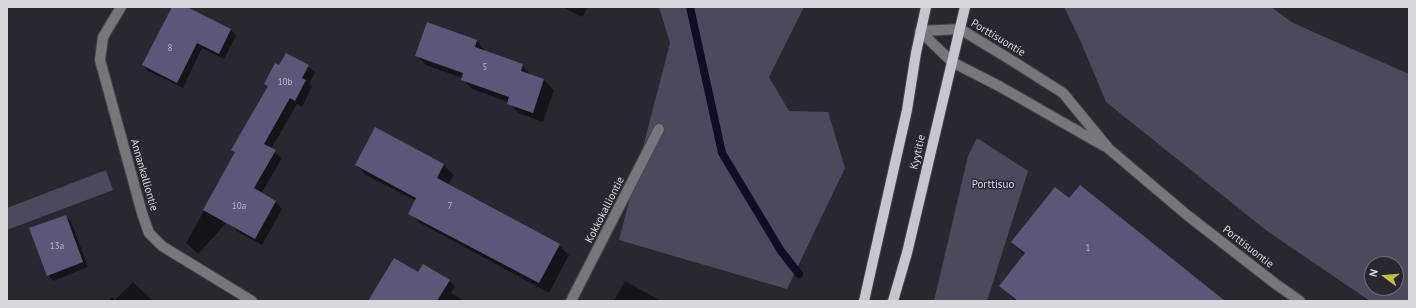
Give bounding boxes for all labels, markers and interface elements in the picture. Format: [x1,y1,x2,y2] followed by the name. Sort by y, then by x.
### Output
[969,17,1027,59] street label: Porttisuontie
[168,43,172,53] house number: 8
[483,62,487,72] house number: 5
[278,77,292,87] house number: 10b
[908,133,928,171] street label: Kyytitie
[127,138,161,212] street label: Annankalliontie
[583,175,627,245] street label: Kokkokalliontie
[972,178,1014,192] park label: Porttisuo
[232,201,246,211] house number: 10a
[448,201,452,211] house number: 7
[1220,223,1276,271] street label: Porttisuontie
[50,241,64,251] house number: 13a
[1086,243,1090,253] house number: 1
[1364,256,1404,296] north arrow
[1366,268,1381,278] text: N

